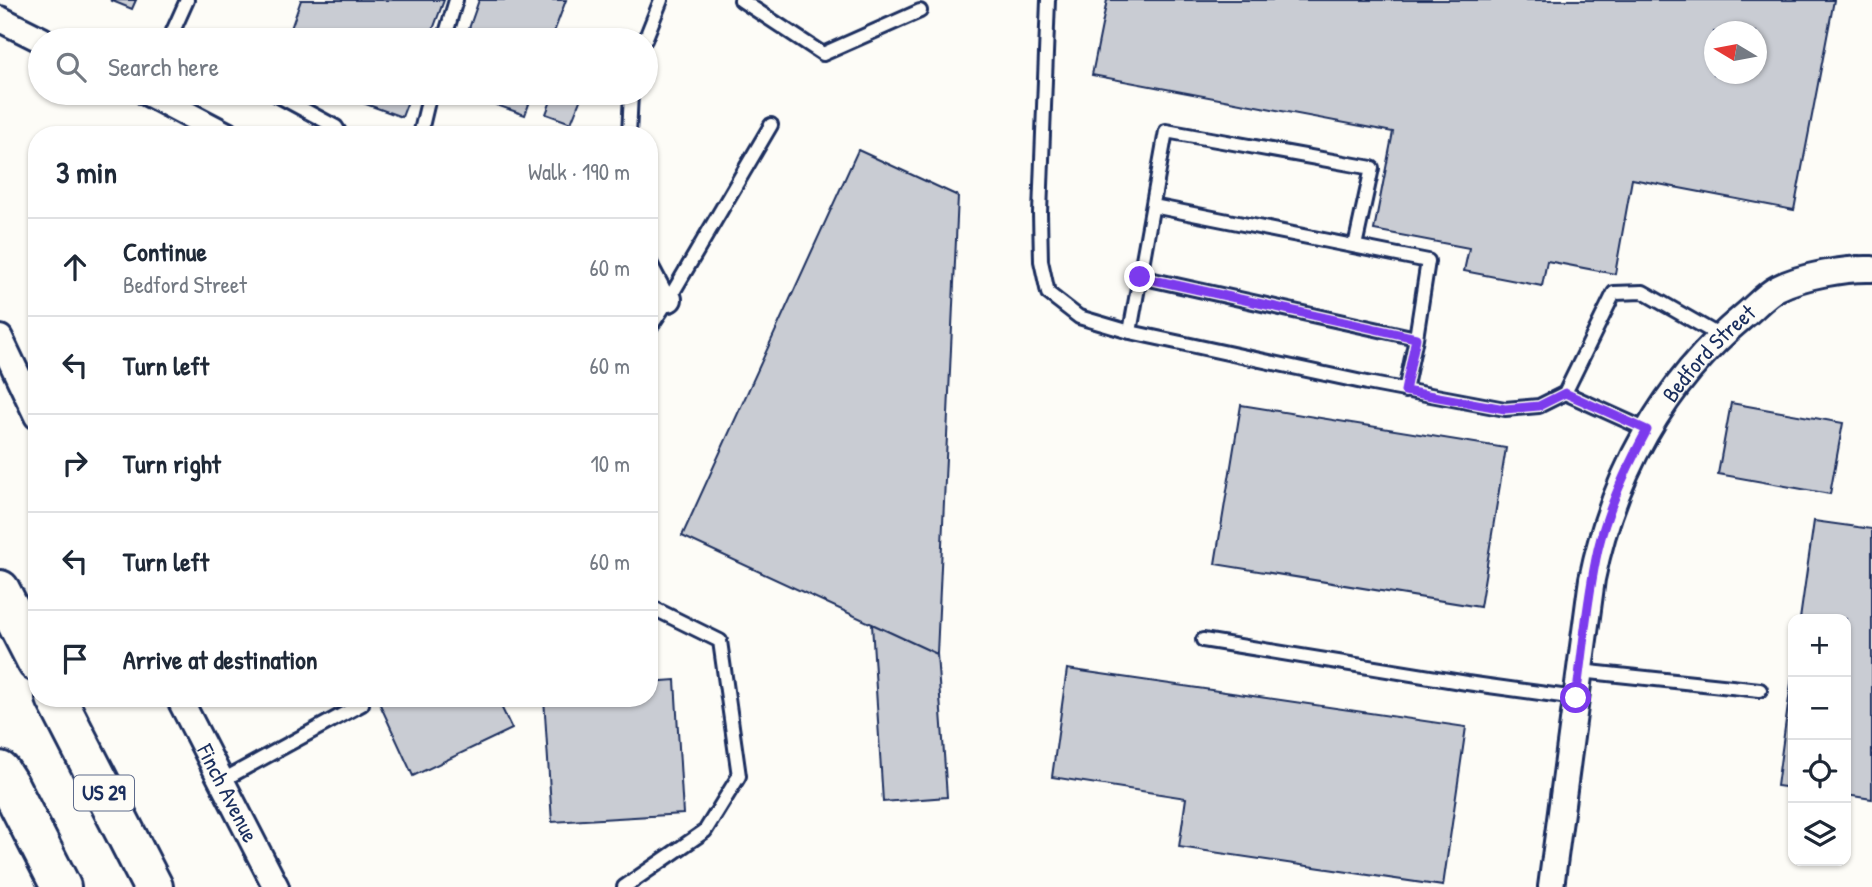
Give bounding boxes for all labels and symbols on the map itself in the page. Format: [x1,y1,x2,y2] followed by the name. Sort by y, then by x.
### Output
[1704,21,1767,84] north arrow
[1124,261,1155,292] route end
[1654,296,1763,408] street label: Bedford Street
[1560,682,1591,713] route start
[190,738,266,847] street label: Finch Avenue
[74,776,134,810] road number: US 29

